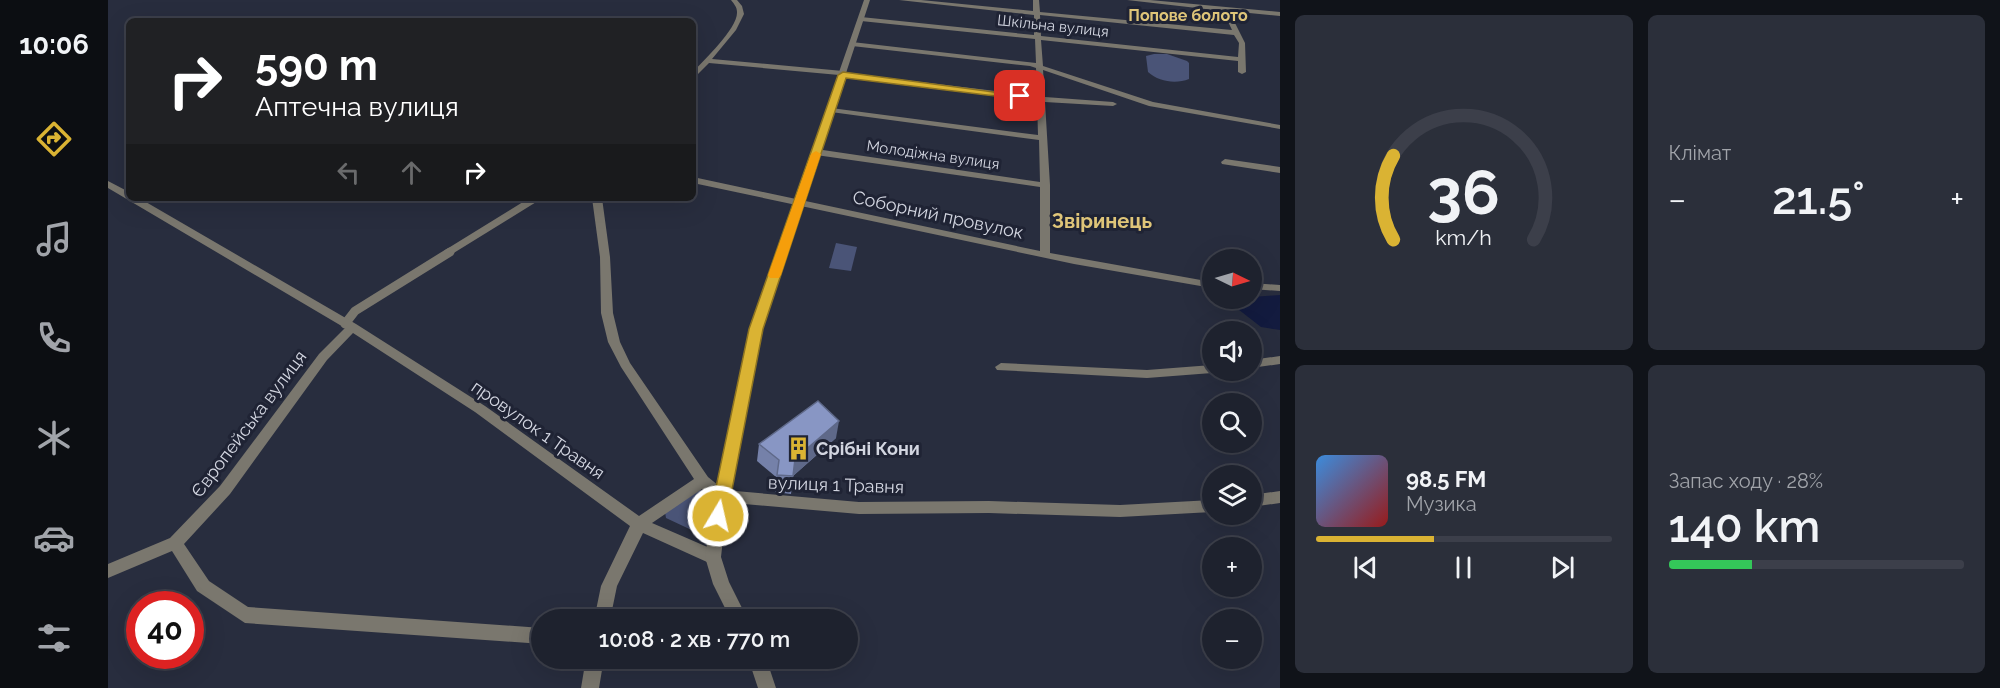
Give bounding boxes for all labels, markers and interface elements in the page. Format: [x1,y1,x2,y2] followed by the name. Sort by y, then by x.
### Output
[1128,6,1248,25] district label: Попове болото
[996,11,1110,41] street label: Шкільна вулиця
[19,29,89,60] text: 10:06
[255,41,378,90] text: 590 m
[156,42,234,120] icon: right
[994,70,1045,121] pin
[1003,79,1036,112] icon: arrive
[255,91,459,122] text: Аптечна вулиця
[33,118,75,160] icon: directions
[865,137,1001,173] street label: Молодіжна вулиця
[1669,141,1731,165] text: Клімат
[1427,155,1500,229] text: 36
[332,156,365,189] icon: left
[395,156,428,189] icon: ahead
[458,156,491,189] icon: right
[1772,172,1865,225] text: 21.5°
[1669,180,1686,219] text: −
[1950,180,1964,219] text: +
[851,186,1025,243] street label: Соборний провулок
[1052,209,1153,233] district label: Звіринець
[33,218,75,260] icon: music
[1435,225,1492,250] text: km/h
[1202,249,1262,309] north arrow
[1202,249,1262,669] map controls
[33,317,75,359] icon: phone
[1202,321,1262,381] button: sound
[187,346,311,501] street label: Європейська вулиця
[468,376,609,483] street label: провулок 1 Травня
[1202,393,1262,453] button: search
[33,417,75,459] icon: climate
[785,436,811,462] building icon: Срібні Кони
[816,438,920,459] place label: Срібні Кони
[1202,465,1262,525] button: layers
[1406,466,1486,492] text: 98.5 FM
[1669,469,1823,493] text: Запас ходу · 28%
[768,472,904,497] street label: вулиця 1 Травня
[686,484,750,548] position arrow
[1406,492,1477,516] text: Музика
[1669,500,1820,553] text: 140 km
[33,517,75,559] icon: car
[1202,537,1262,597] button: +
[1349,551,1382,584] icon: previous
[1447,551,1480,584] icon: pause
[1546,551,1579,584] icon: next
[126,591,204,669] speed limit sign: 40
[1202,609,1262,669] button: −
[33,617,75,659] icon: filters
[599,626,790,652] text: 10:08 · 2 хв · 770 m

